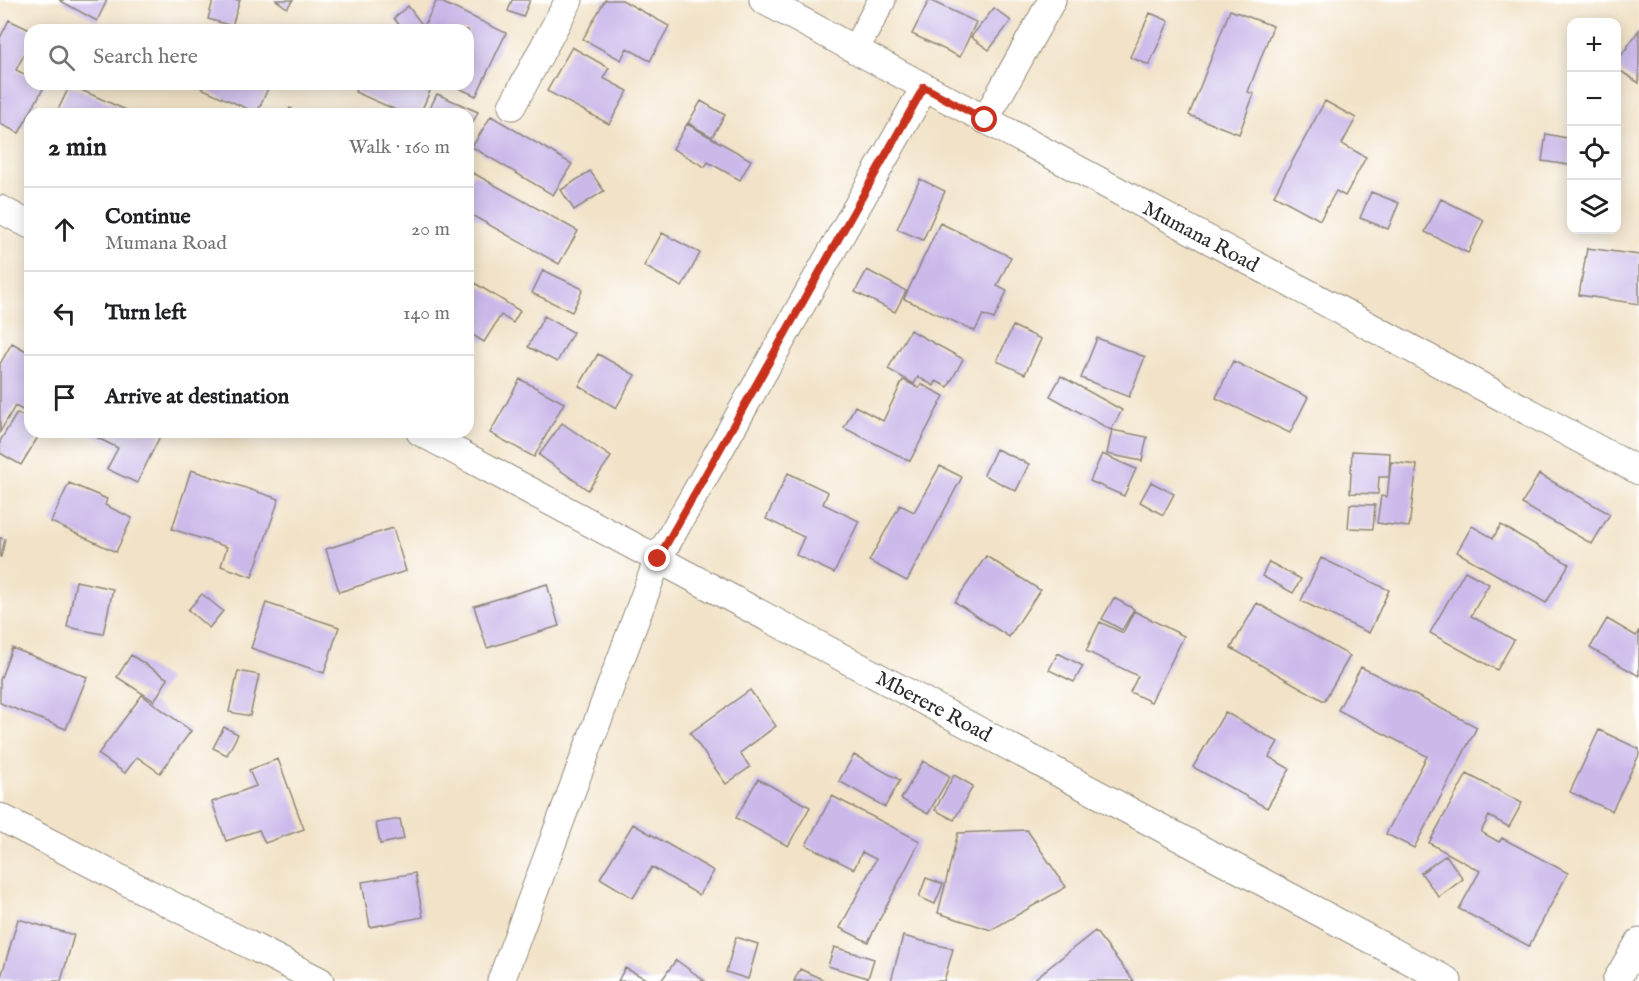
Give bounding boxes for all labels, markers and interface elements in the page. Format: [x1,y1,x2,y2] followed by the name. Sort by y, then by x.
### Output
[1567,18,1621,234] map controls
[1567,18,1621,72] button: +
[24,24,474,90] search box
[45,41,78,74] icon: search
[93,43,198,71] text: Search here
[1567,72,1621,126] button: −
[971,106,997,132] route start
[1567,126,1621,180] button: locate
[48,131,107,164] text: 2 min
[349,135,450,160] text: Walk · 160 m
[1567,180,1621,234] button: layers
[1137,195,1264,280] street label: Mumana Road
[105,203,191,231] text: Continue
[48,213,81,246] icon: ahead
[411,217,450,242] text: 20 m
[105,231,227,256] text: Mumana Road
[48,297,81,330] icon: left
[105,299,187,327] text: Turn left
[403,301,450,326] text: 140 m
[48,381,81,414] icon: arrive
[105,383,289,411] text: Arrive at destination
[644,545,670,571] route end
[871,666,997,750] street label: Mberere Road

